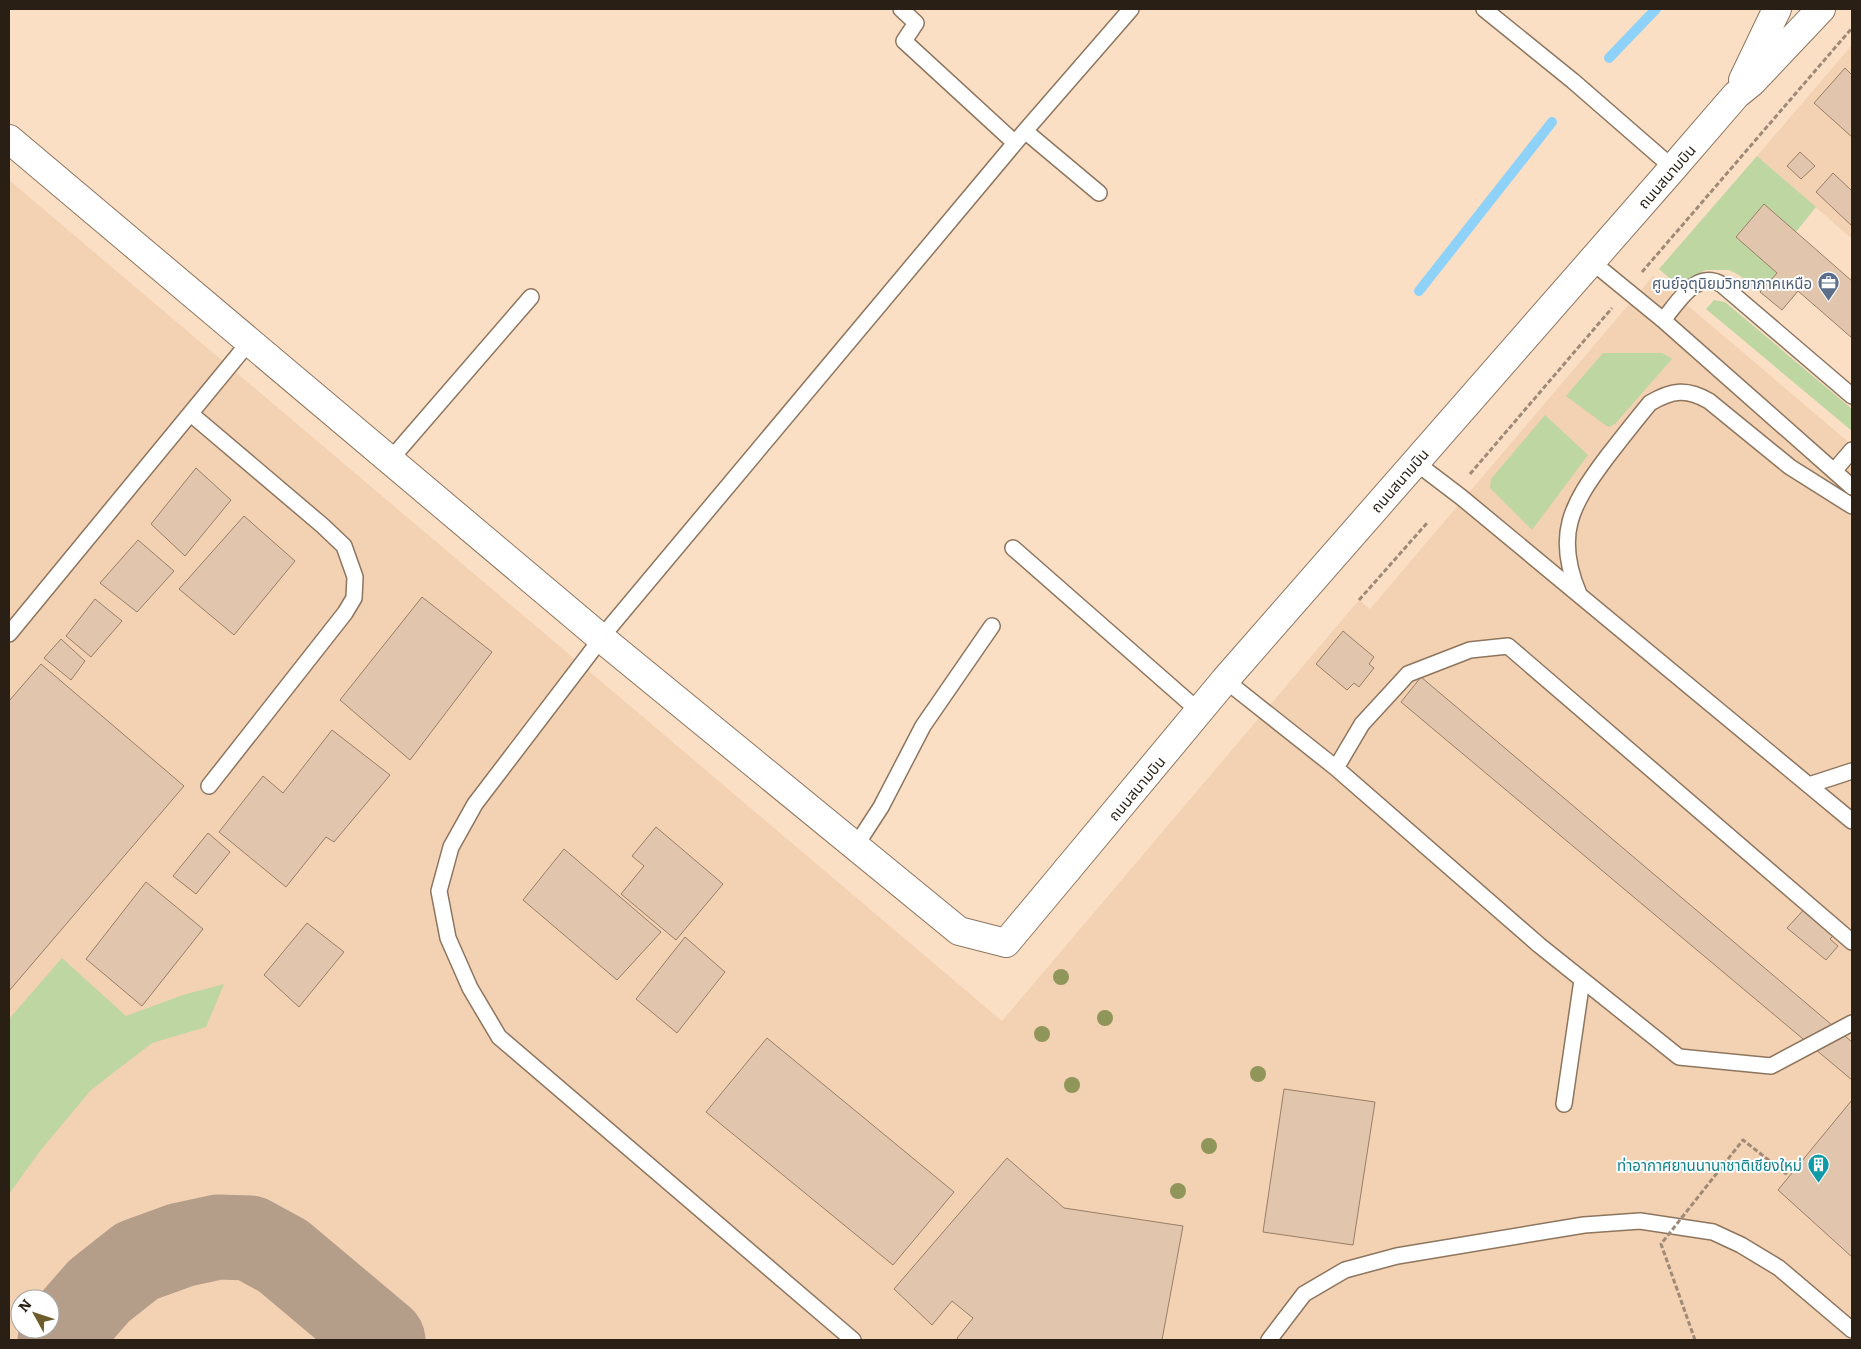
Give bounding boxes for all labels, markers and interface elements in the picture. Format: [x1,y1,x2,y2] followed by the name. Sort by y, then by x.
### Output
[1631,139,1701,213] street label: ถนนสนามบิน
[1816,270,1840,301] office icon: ศูนย์อุตุนิยมวิทยาภาคเหนือ
[1652,271,1812,294] place label: ศูนย์อุตุนิยมวิทยาภาคเหนือ
[1364,443,1434,517] street label: ถนนสนามบิน
[1102,750,1170,826] street label: ถนนสนามบิน
[1806,1152,1830,1183] building icon: ท่าอากาศยานนานาชาติเชียงใหม่
[1617,1153,1802,1176] place label: ท่าอากาศยานนานาชาติเชียงใหม่
[10,1289,60,1339] north arrow
[13,1294,36,1316] text: N

